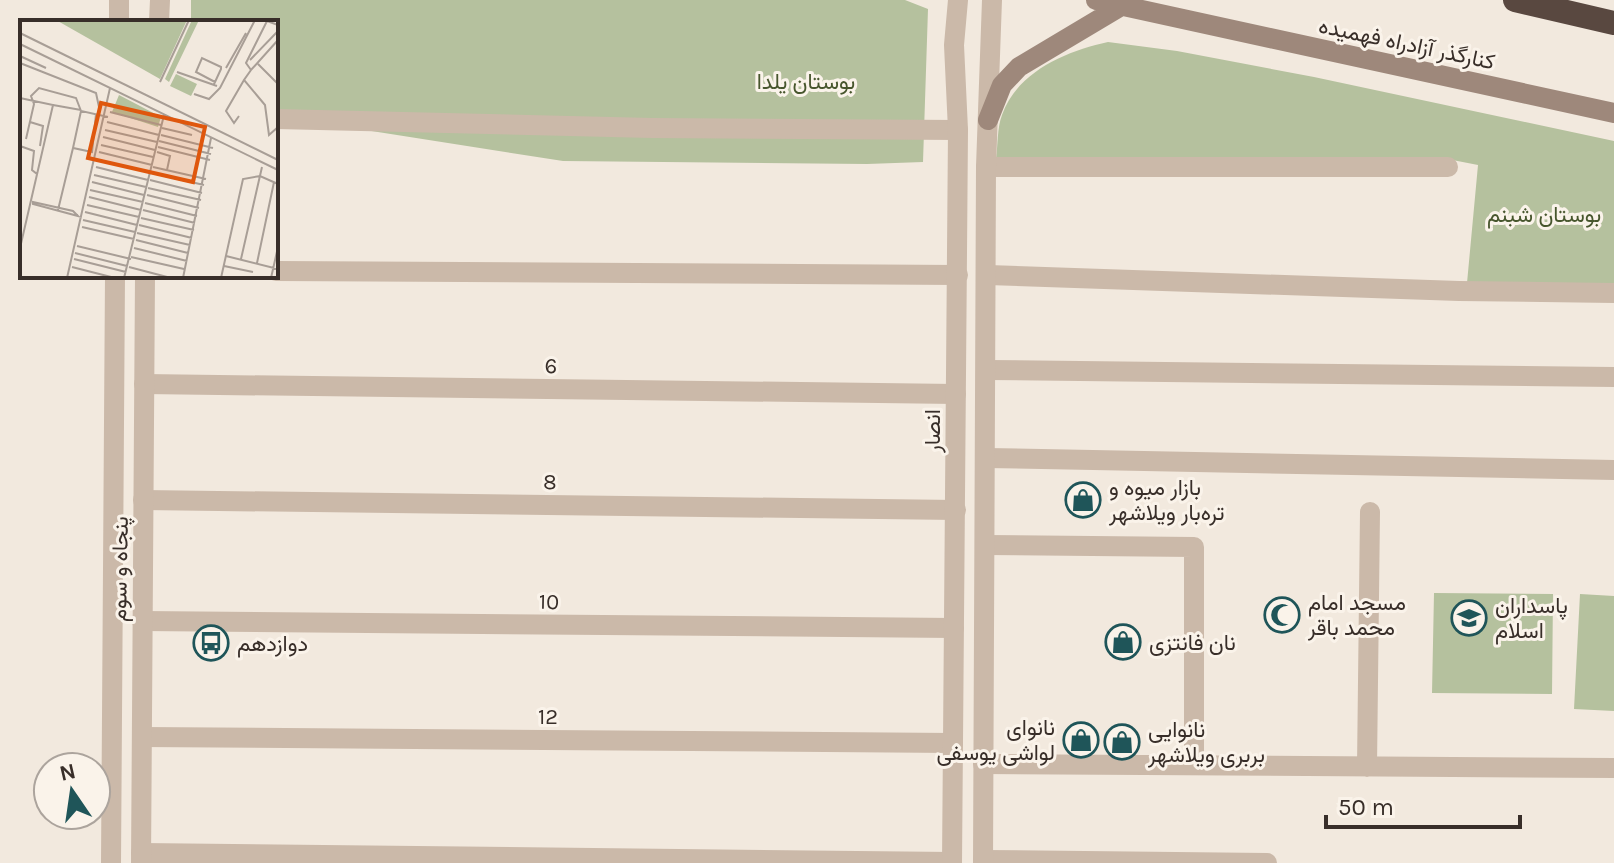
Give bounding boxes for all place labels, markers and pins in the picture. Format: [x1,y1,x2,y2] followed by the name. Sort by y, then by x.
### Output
[1108,475,1225,526] place label: بازار میوه و تره‌بار ویلاشهر
[1064,481,1102,519] shop icon: بازار میوه و تره‌بار ویلاشهر
[1307,590,1406,641] place label: مسجد امام محمد باقر
[1495,593,1568,645] place label: پاسداران اسلام
[1263,596,1301,634] mosque icon: مسجد امام محمد باقر
[1450,599,1488,637] school or university icon: پاسداران اسلام
[1104,623,1142,661] shop icon: نان فانتزی
[192,624,230,662] bus stop icon: دوازدهم
[1149,630,1236,656] place label: نان فانتزی
[237,631,308,658] place label: دوازدهم
[937,715,1055,766] place label: نانوای لواشی یوسفی
[1147,717,1265,768] place label: نانوایی بربری ویلاشهر
[1062,721,1100,759] shop icon: نانوای لواشی یوسفی
[1103,723,1141,761] shop icon: نانوایی بربری ویلاشهر

